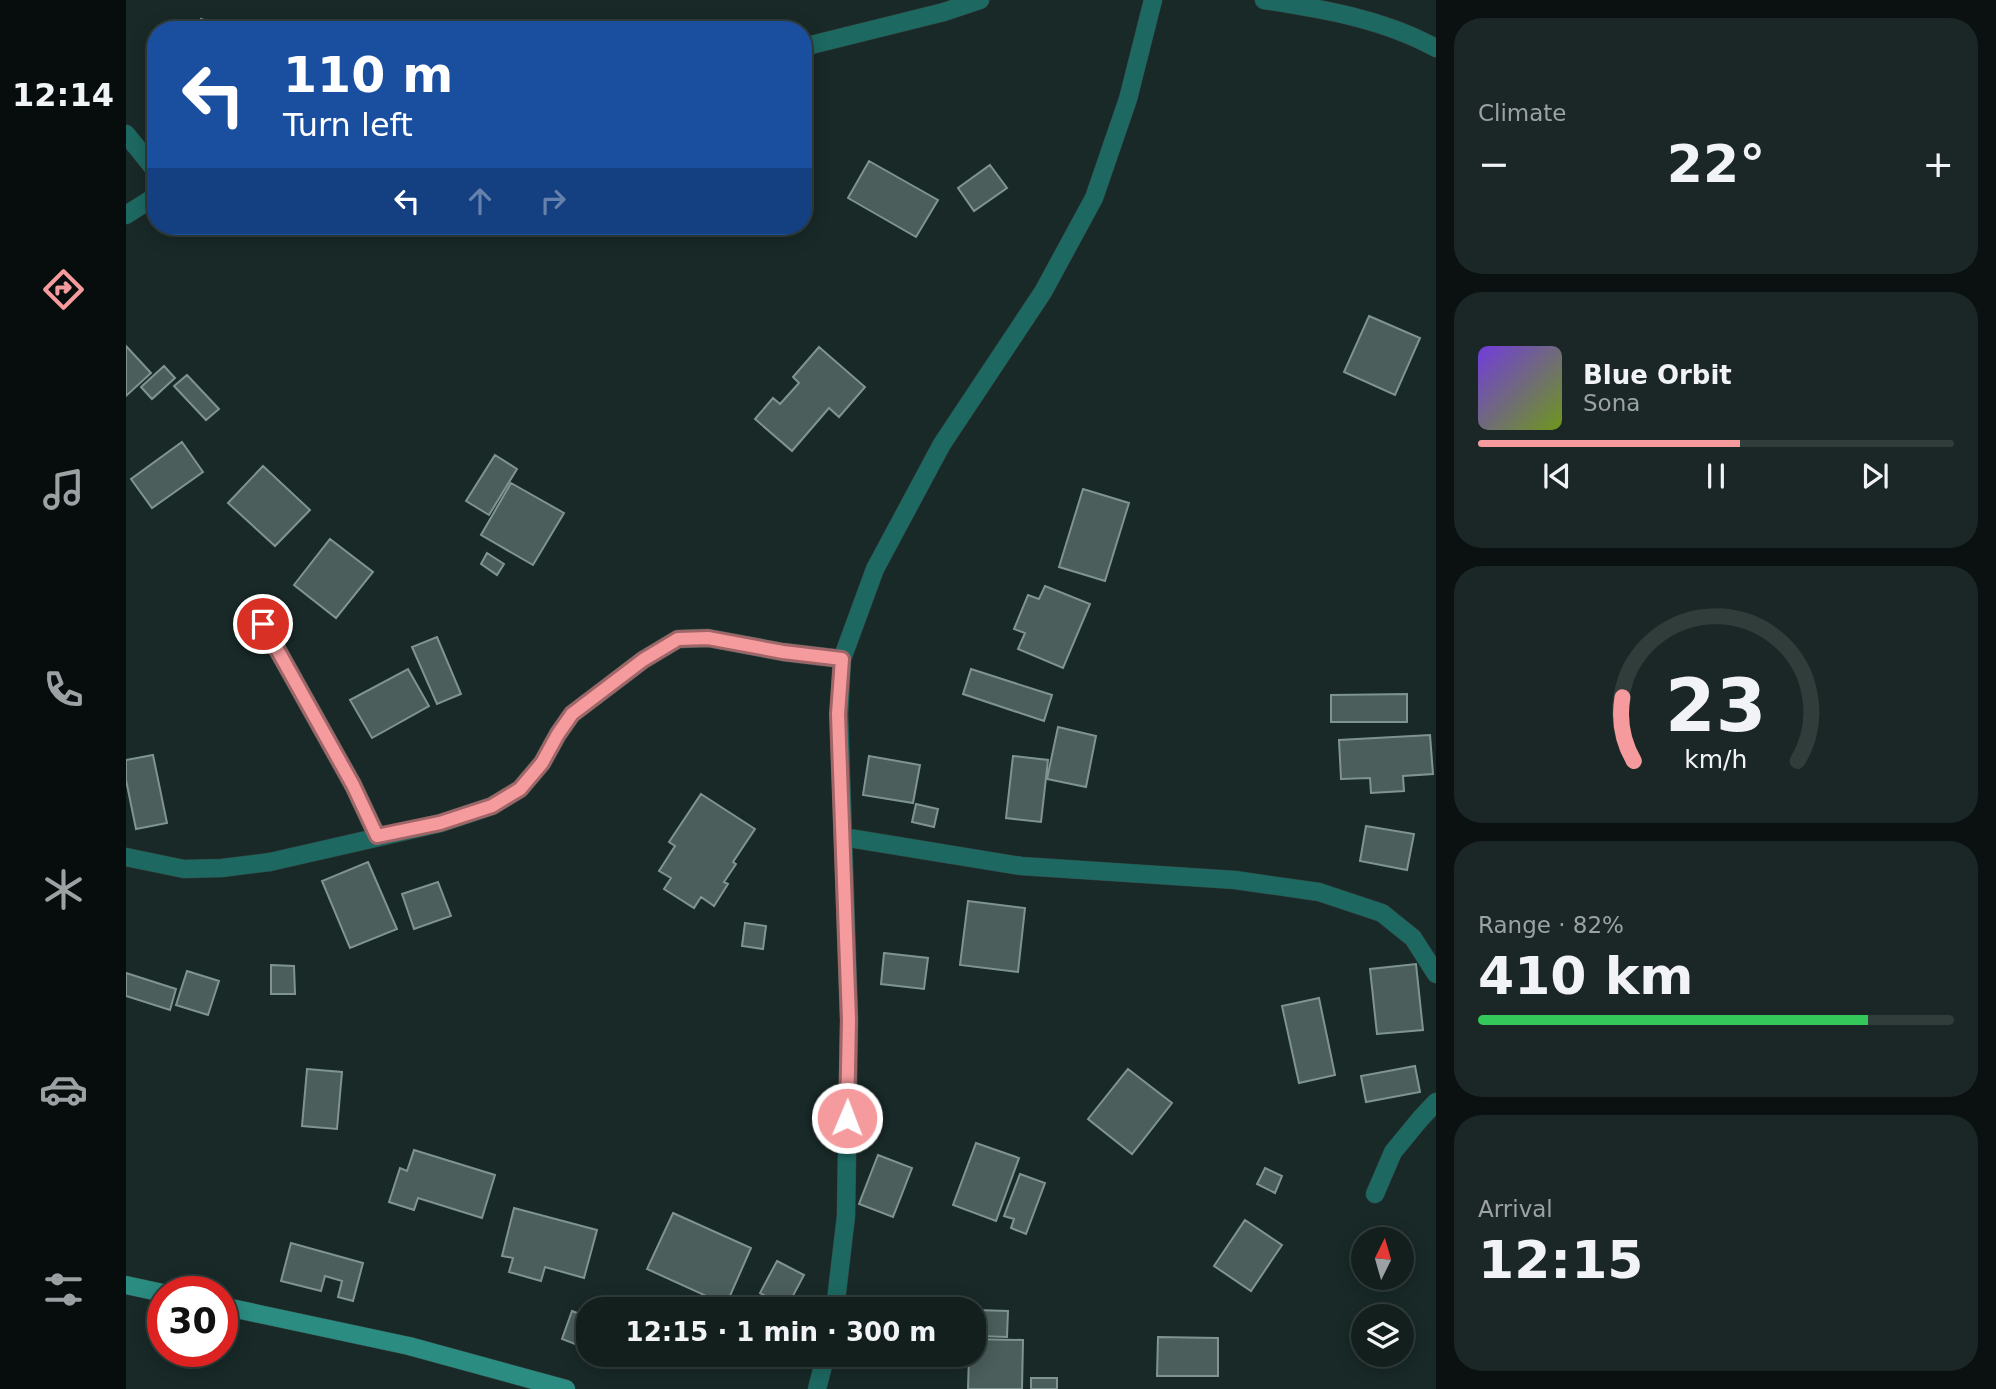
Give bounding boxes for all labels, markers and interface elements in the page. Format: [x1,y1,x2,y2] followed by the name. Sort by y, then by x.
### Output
[283,47,453,104] text: 110 m
[168,49,259,140] icon: left
[12,76,114,114] text: 12:14
[1478,100,1567,126] text: Climate
[283,106,413,144] text: Turn left
[1667,134,1765,194] text: 22°
[1478,142,1510,186] text: −
[1922,142,1954,186] text: +
[388,182,426,220] icon: left
[461,182,499,220] icon: ahead
[534,182,572,220] icon: right
[39,265,88,314] icon: directions
[1583,360,1732,390] text: Blue Orbit
[1583,390,1640,416] text: Sona
[1538,457,1576,495] icon: previous
[1697,457,1735,495] icon: pause
[1856,457,1894,495] icon: next
[39,465,88,514] icon: music
[233,594,293,654] pin
[244,605,282,643] icon: arrive
[1665,663,1767,748] text: 23
[39,665,88,714] icon: phone
[1684,744,1748,773] text: km/h
[39,865,88,914] icon: climate
[1478,912,1624,938] text: Range · 82%
[1478,946,1693,1006] text: 410 km
[39,1065,88,1114] icon: car
[810,1081,884,1155] position arrow
[1478,1196,1553,1222] text: Arrival
[1351,1227,1414,1290] north arrow
[1351,1227,1414,1367] map controls
[1478,1230,1644,1290] text: 12:15
[39,1265,88,1314] icon: filters
[147,1276,238,1367] speed limit sign: 30
[1351,1304,1414,1367] button: layers
[626,1317,936,1347] text: 12:15 · 1 min · 300 m

